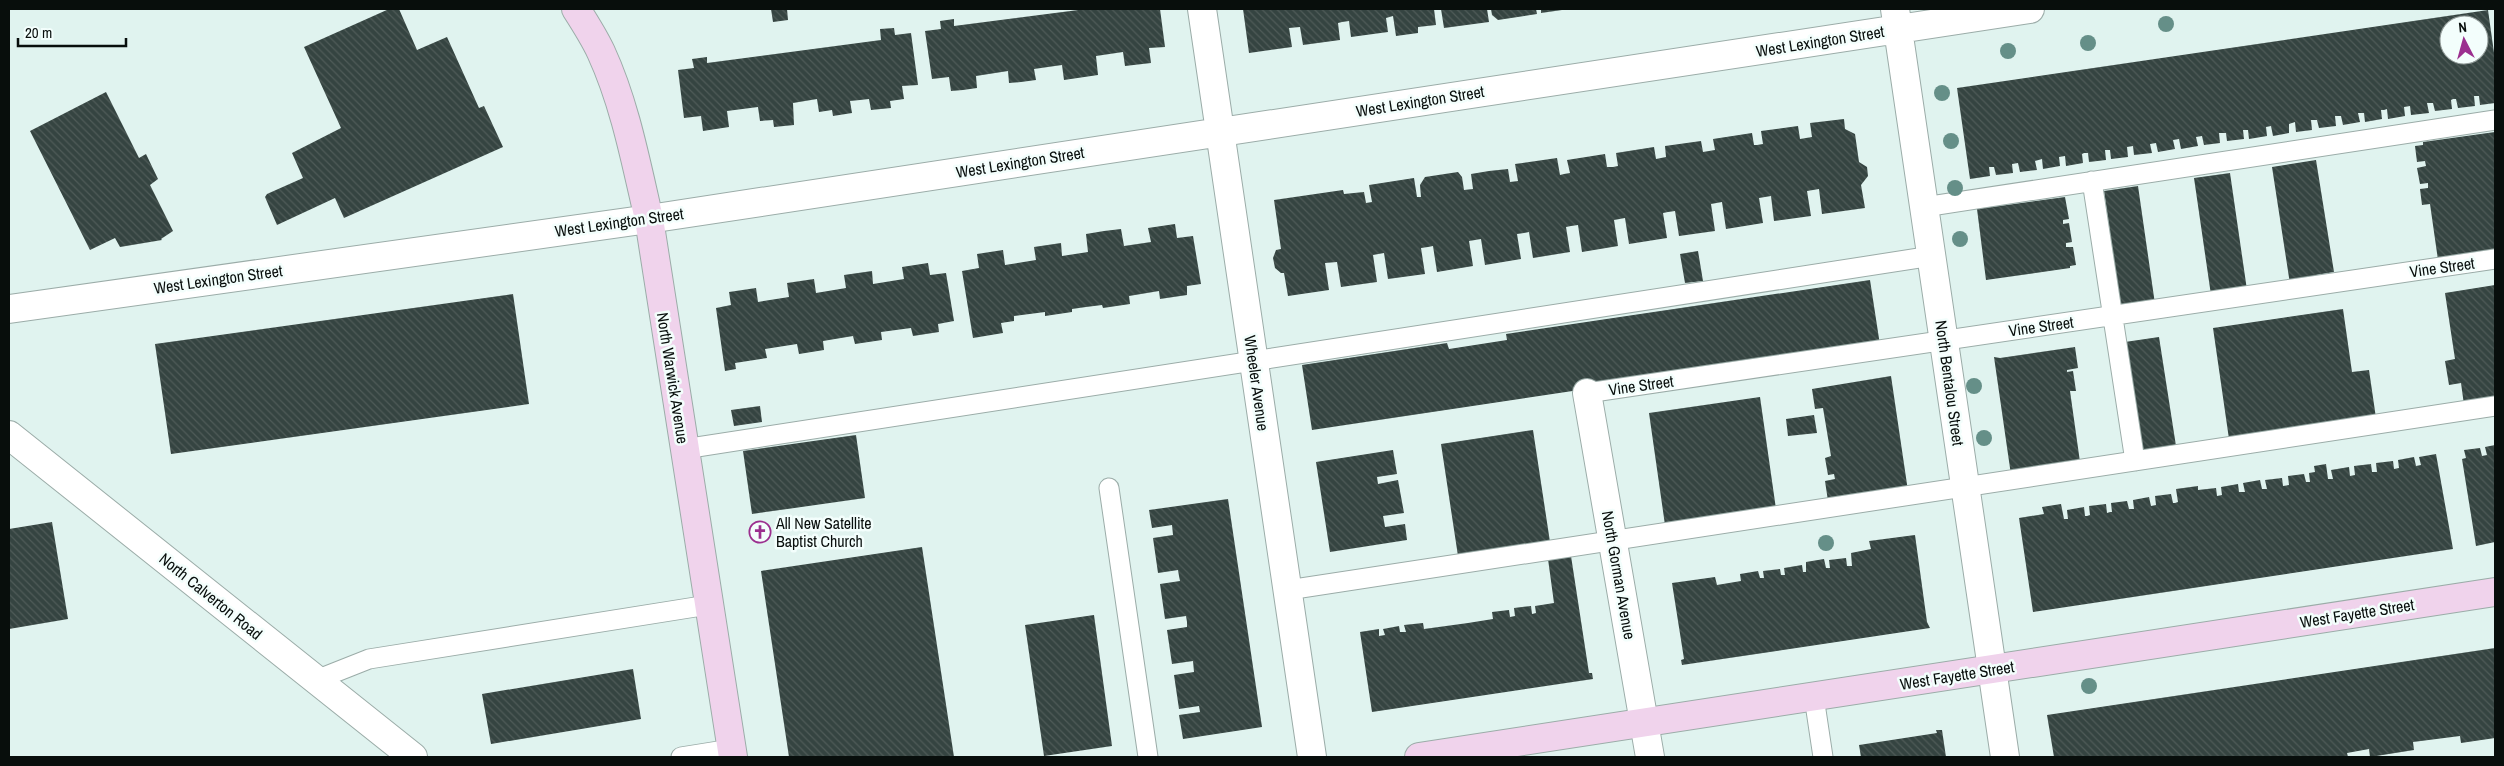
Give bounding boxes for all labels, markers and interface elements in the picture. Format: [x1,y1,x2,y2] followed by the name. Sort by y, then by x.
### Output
[18,15,125,47] scale bar
[2439,15,2489,65] north arrow
[2458,18,2468,36] text: N
[1754,20,1886,62] street label: West Lexington Street
[25,22,52,43] text: 20 m
[1354,80,1486,122] street label: West Lexington Street
[954,141,1086,183] street label: West Lexington Street
[553,202,685,242] street label: West Lexington Street
[2408,252,2476,282] street label: Vine Street
[152,259,284,299] street label: West Lexington Street
[652,311,694,445] street label: North Warwick Avenue
[2007,311,2075,341] street label: Vine Street
[1930,319,1970,447] street label: North Bentalou Street
[1239,334,1275,432] street label: Wheeler Avenue
[1607,370,1675,400] street label: Vine Street
[1597,509,1641,641] street label: North Gorman Avenue
[775,512,872,552] place label: All New Satellite Baptist Church
[748,520,772,544] church icon: All New Satellite Baptist Church
[155,548,267,644] street label: North Calverton Road
[2298,593,2416,633] street label: West Fayette Street
[1898,655,2016,695] street label: West Fayette Street

